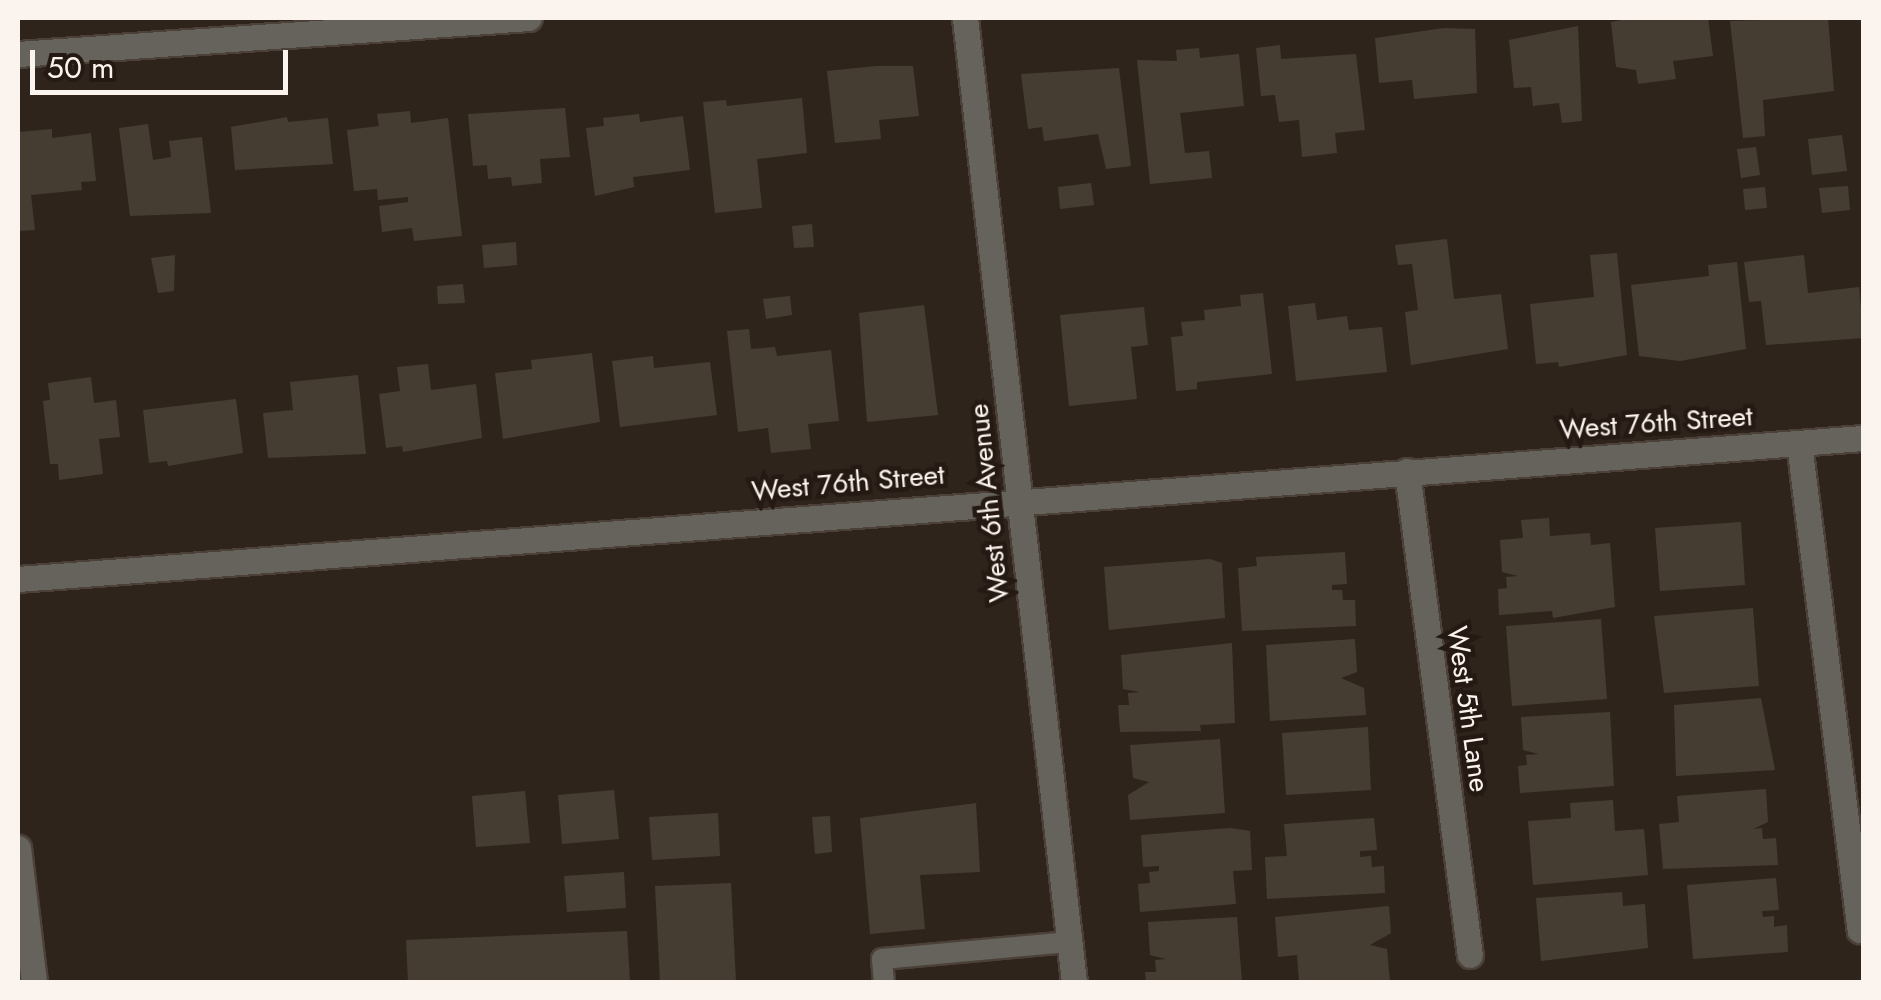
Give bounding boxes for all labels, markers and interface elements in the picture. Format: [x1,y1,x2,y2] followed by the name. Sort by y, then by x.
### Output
[35,30,292,92] scale bar
[47,46,114,89] text: 50 m
[1558,399,1754,447] street label: West 76th Street
[962,402,1016,604] street label: West 6th Avenue
[750,458,946,508] street label: West 76th Street
[1440,624,1496,794] street label: West 5th Lane

